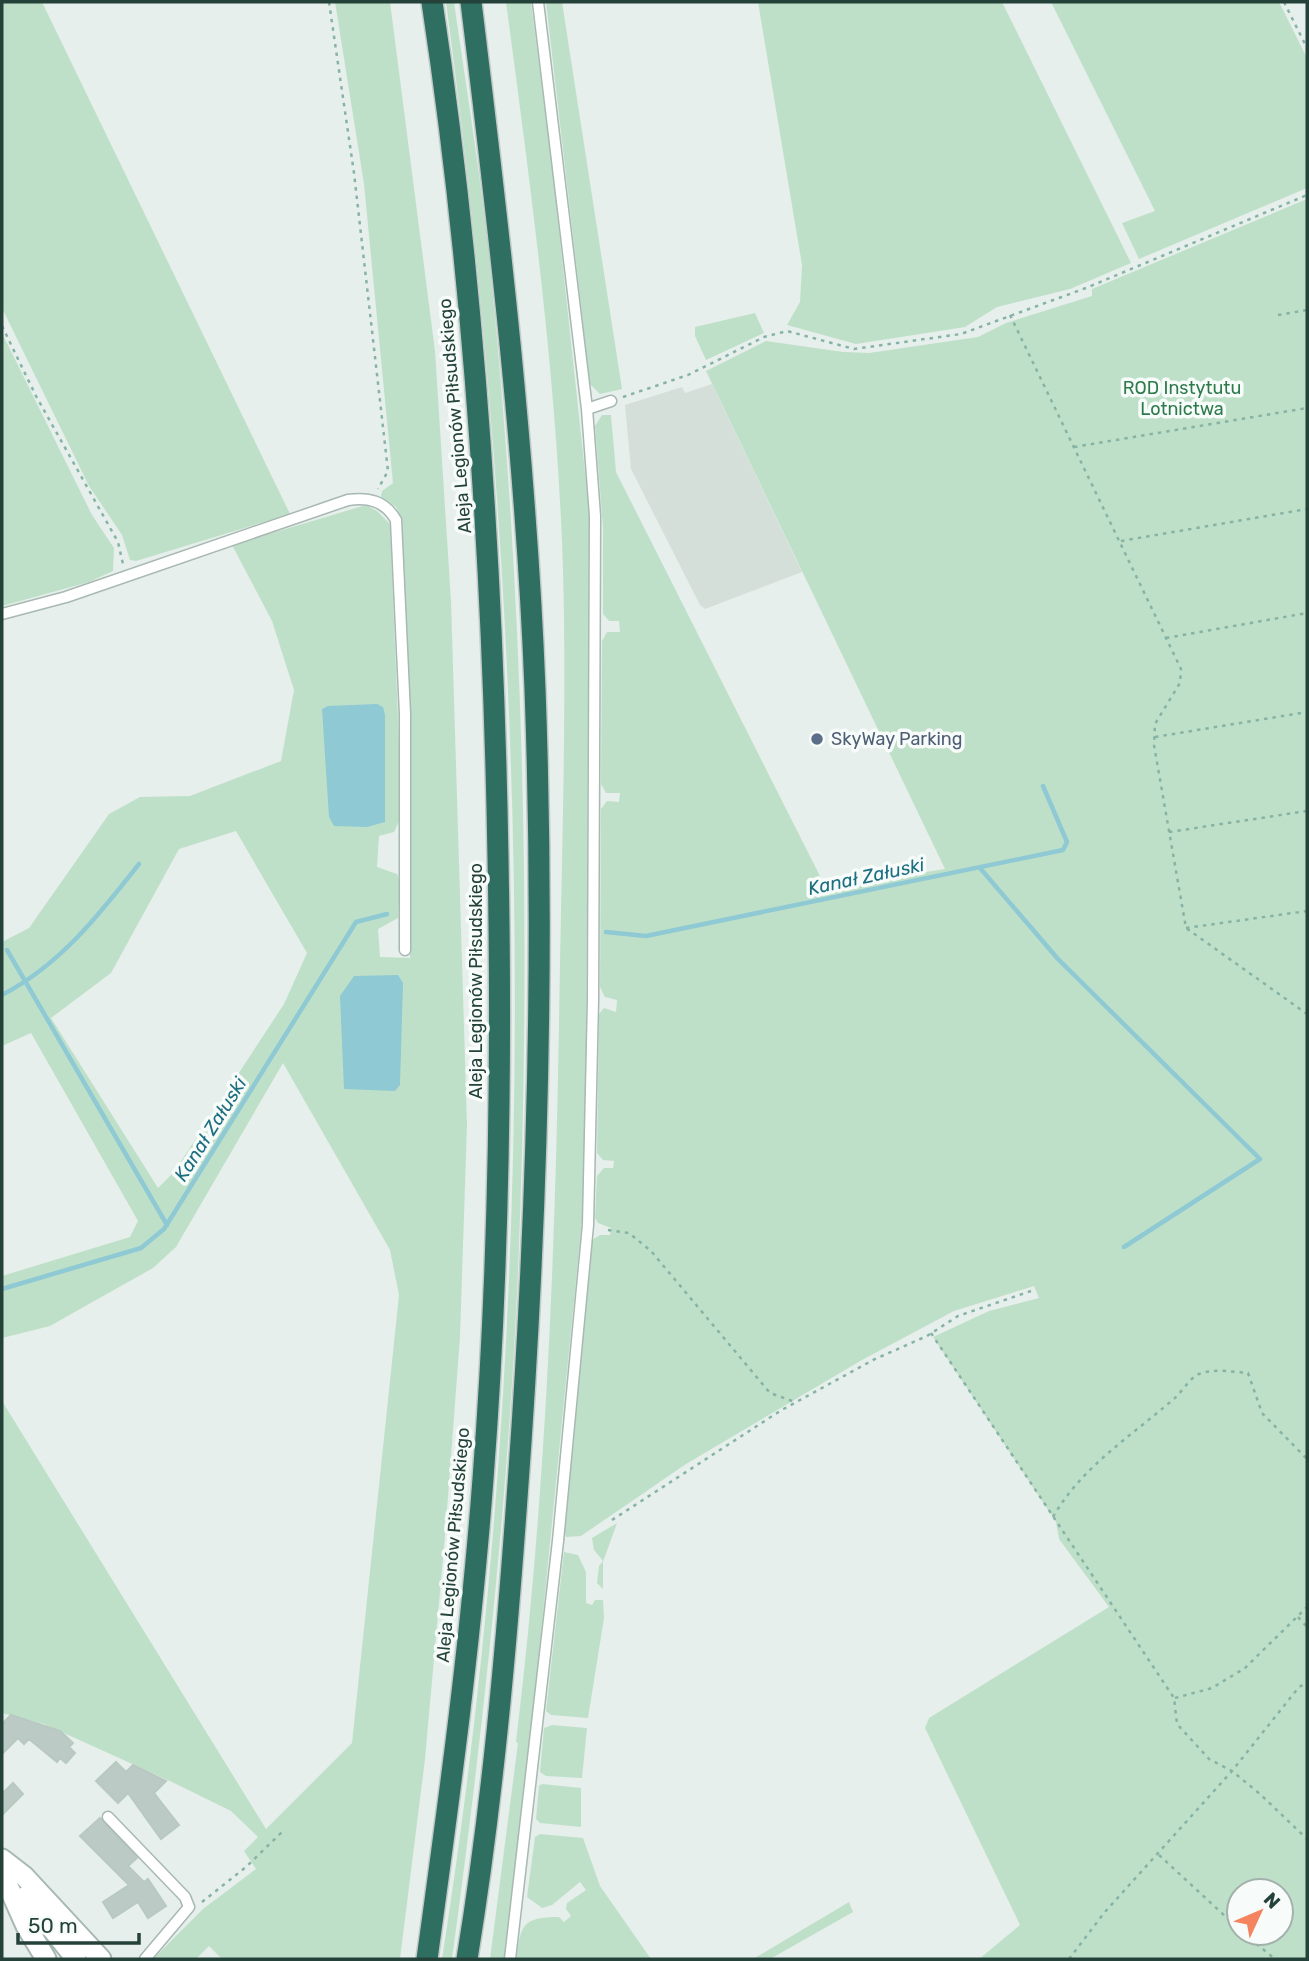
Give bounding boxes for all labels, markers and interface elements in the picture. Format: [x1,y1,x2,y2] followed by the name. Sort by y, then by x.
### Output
[434,298,476,534] street label: Aleja Legionów Piłsudskiego
[1123,377,1241,420] park label: ROD Instytutu Lotnictwa
[831,728,963,750] place label: SkyWay Parking
[809,731,825,747] marker: SkyWay Parking
[806,853,927,900] water label: Kanał Załuski
[465,863,487,1099] street label: Aleja Legionów Piłsudskiego
[169,1073,252,1185] water label: Kanał Załuski
[432,1427,474,1663] street label: Aleja Legionów Piłsudskiego
[1225,1877,1295,1947] north arrow
[1259,1888,1285,1913] text: N
[18,1902,138,1946] scale bar
[28,1913,78,1938] text: 50 m

